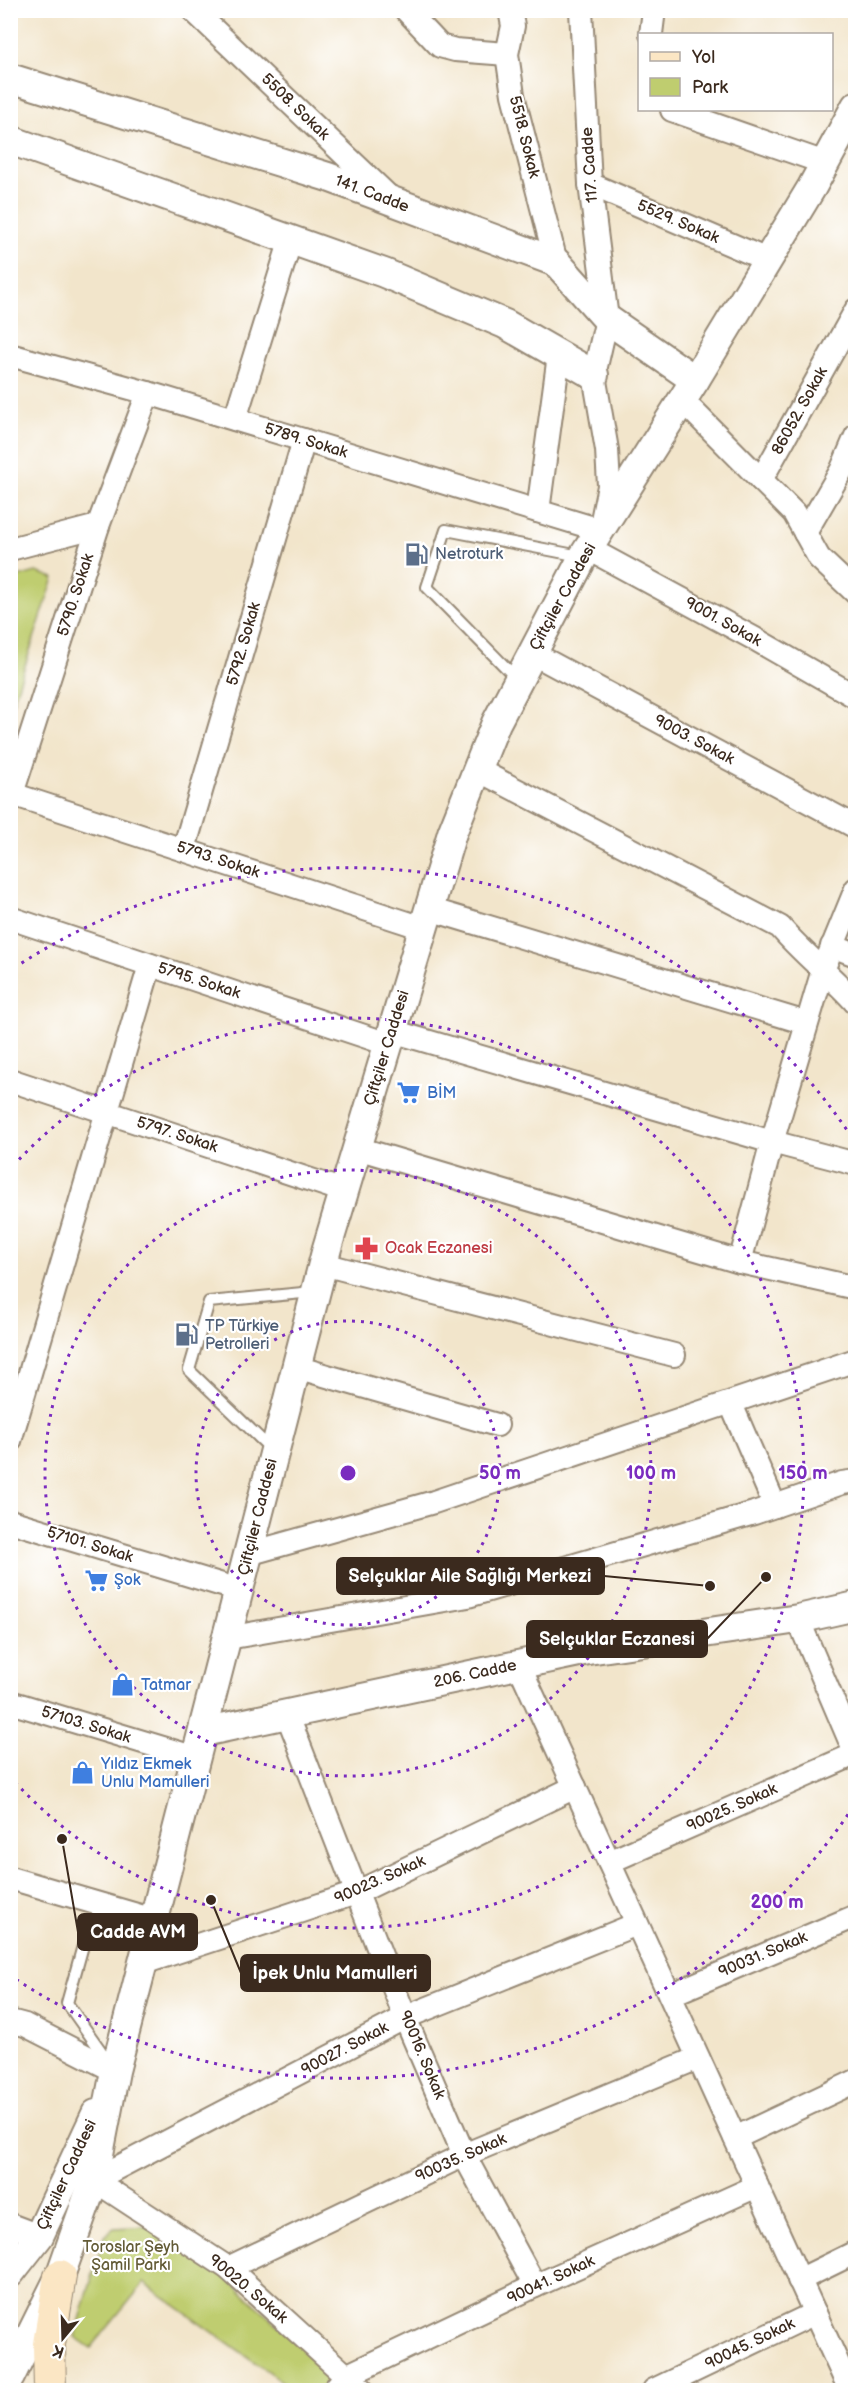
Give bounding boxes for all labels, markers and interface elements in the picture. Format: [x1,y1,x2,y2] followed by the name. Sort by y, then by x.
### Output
[638,33,833,111] legend
[691,47,715,68] text: Yol
[257,70,333,144] street label: 5508. Sokak
[692,77,728,98] text: Park
[505,94,543,180] street label: 5518. Sokak
[578,126,602,204] street label: 117. Cadde
[332,171,412,217] street label: 141. Cadde
[634,196,722,248] street label: 5529. Sokak
[768,364,832,458] street label: 86052. Sokak
[262,419,350,463] street label: 5789. Sokak
[526,540,600,654] street label: Çiftçiler Caddesi
[404,541,430,567] fuel station icon: Netroturk
[435,545,503,564] place label: Netroturk
[54,551,98,639] street label: 5790. Sokak
[681,593,765,651] street label: 9001. Sokak
[223,600,265,688] street label: 5792. Sokak
[651,711,738,769] street label: 9003. Sokak
[174,838,262,882] street label: 5793. Sokak
[155,959,243,1003] street label: 5795. Sokak
[360,988,414,1108] street label: Çiftçiler Caddesi
[396,1080,422,1106] supermarket icon: BİM
[427,1082,456,1103] place label: BİM
[134,1113,220,1157] street label: 5797. Sokak
[354,1235,380,1261] pharmacy icon: Ocak Eczanesi
[385,1239,492,1258] place label: Ocak Eczanesi
[205,1317,280,1354] place label: TP Türkiye Petrolleri
[174,1322,200,1348] fuel station icon: TP Türkiye Petrolleri
[234,1457,282,1577] street label: Çiftçiler Caddesi
[338,1463,358,1483] centre of rings
[479,1463,521,1484] text: 50 m
[626,1463,676,1484] text: 100 m
[778,1463,828,1484] text: 150 m
[45,1523,136,1567] street label: 57101. Sokak
[337,1558,604,1594] callout: Selçuklar Aile Sağlığı Merkezi
[349,1566,591,1587] text: Selçuklar Aile Sağlığı Merkezi
[83,1567,109,1593] supermarket icon: Şok
[114,1571,141,1590] place label: Şok
[527,1621,707,1657] callout: Selçuklar Eczanesi
[539,1629,695,1650] text: Selçuklar Eczanesi
[432,1656,519,1692] street label: 206. Cadde
[110,1672,136,1698] shop icon: Tatmar
[141,1676,191,1695] place label: Tatmar
[39,1702,133,1748] street label: 57103. Sokak
[100,1755,210,1792] place label: Yıldız Ekmek Unlu Mamulleri
[70,1760,96,1786] shop icon: Yıldız Ekmek Unlu Mamulleri
[684,1780,780,1836] street label: 90025. Sokak
[332,1851,428,1908] street label: 90023. Sokak
[750,1892,804,1913] text: 200 m
[78,1914,197,1950] callout: Cadde AVM
[90,1922,186,1943] text: Cadde AVM
[716,1928,810,1982] street label: 90031. Sokak
[241,1955,430,1991] callout: İpek Unlu Mamulleri
[253,1960,417,1984] text: İpek Unlu Mamulleri
[395,2008,449,2102] street label: 90016. Sokak
[298,2018,392,2080] street label: 90027. Sokak
[33,2117,101,2233] street label: Çiftçiler Caddesi
[413,2129,510,2186] street label: 90035. Sokak
[83,2238,180,2275] park label: Toroslar Şeyh Şamil Parkı
[205,2250,291,2328] street label: 90020. Sokak
[504,2251,598,2309] street label: 90041. Sokak
[33,2308,93,2368] north arrow
[702,2314,798,2374] street label: 90045. Sokak
[50,2340,67,2362] text: K

